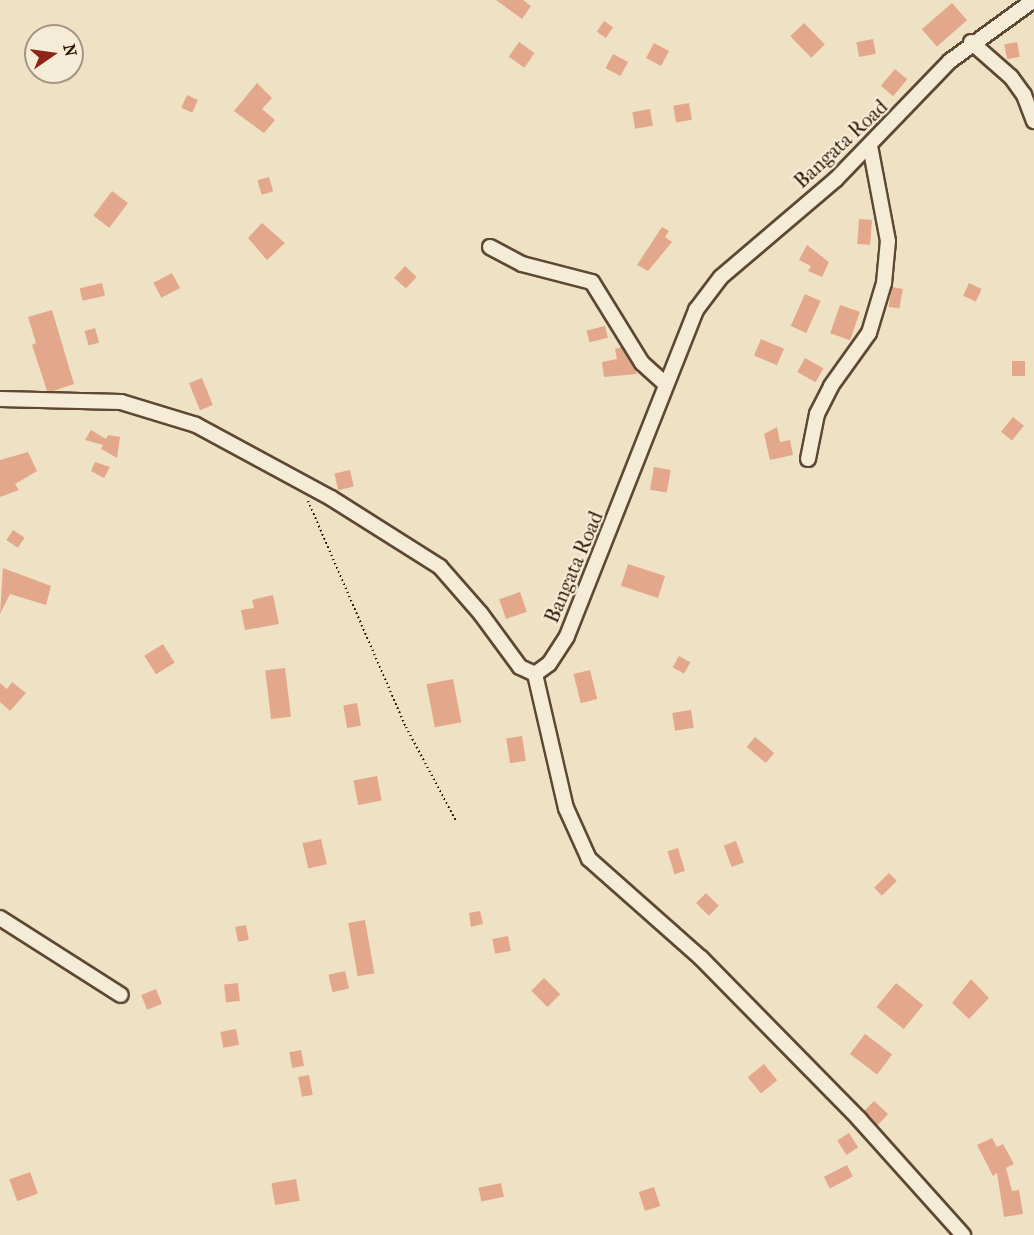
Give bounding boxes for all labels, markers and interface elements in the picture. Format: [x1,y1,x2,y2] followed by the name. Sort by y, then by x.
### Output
[24,24,84,84] north arrow
[59,42,81,58] text: N
[789,95,893,193] street label: Bangata Road
[540,508,608,626] street label: Bangata Road

